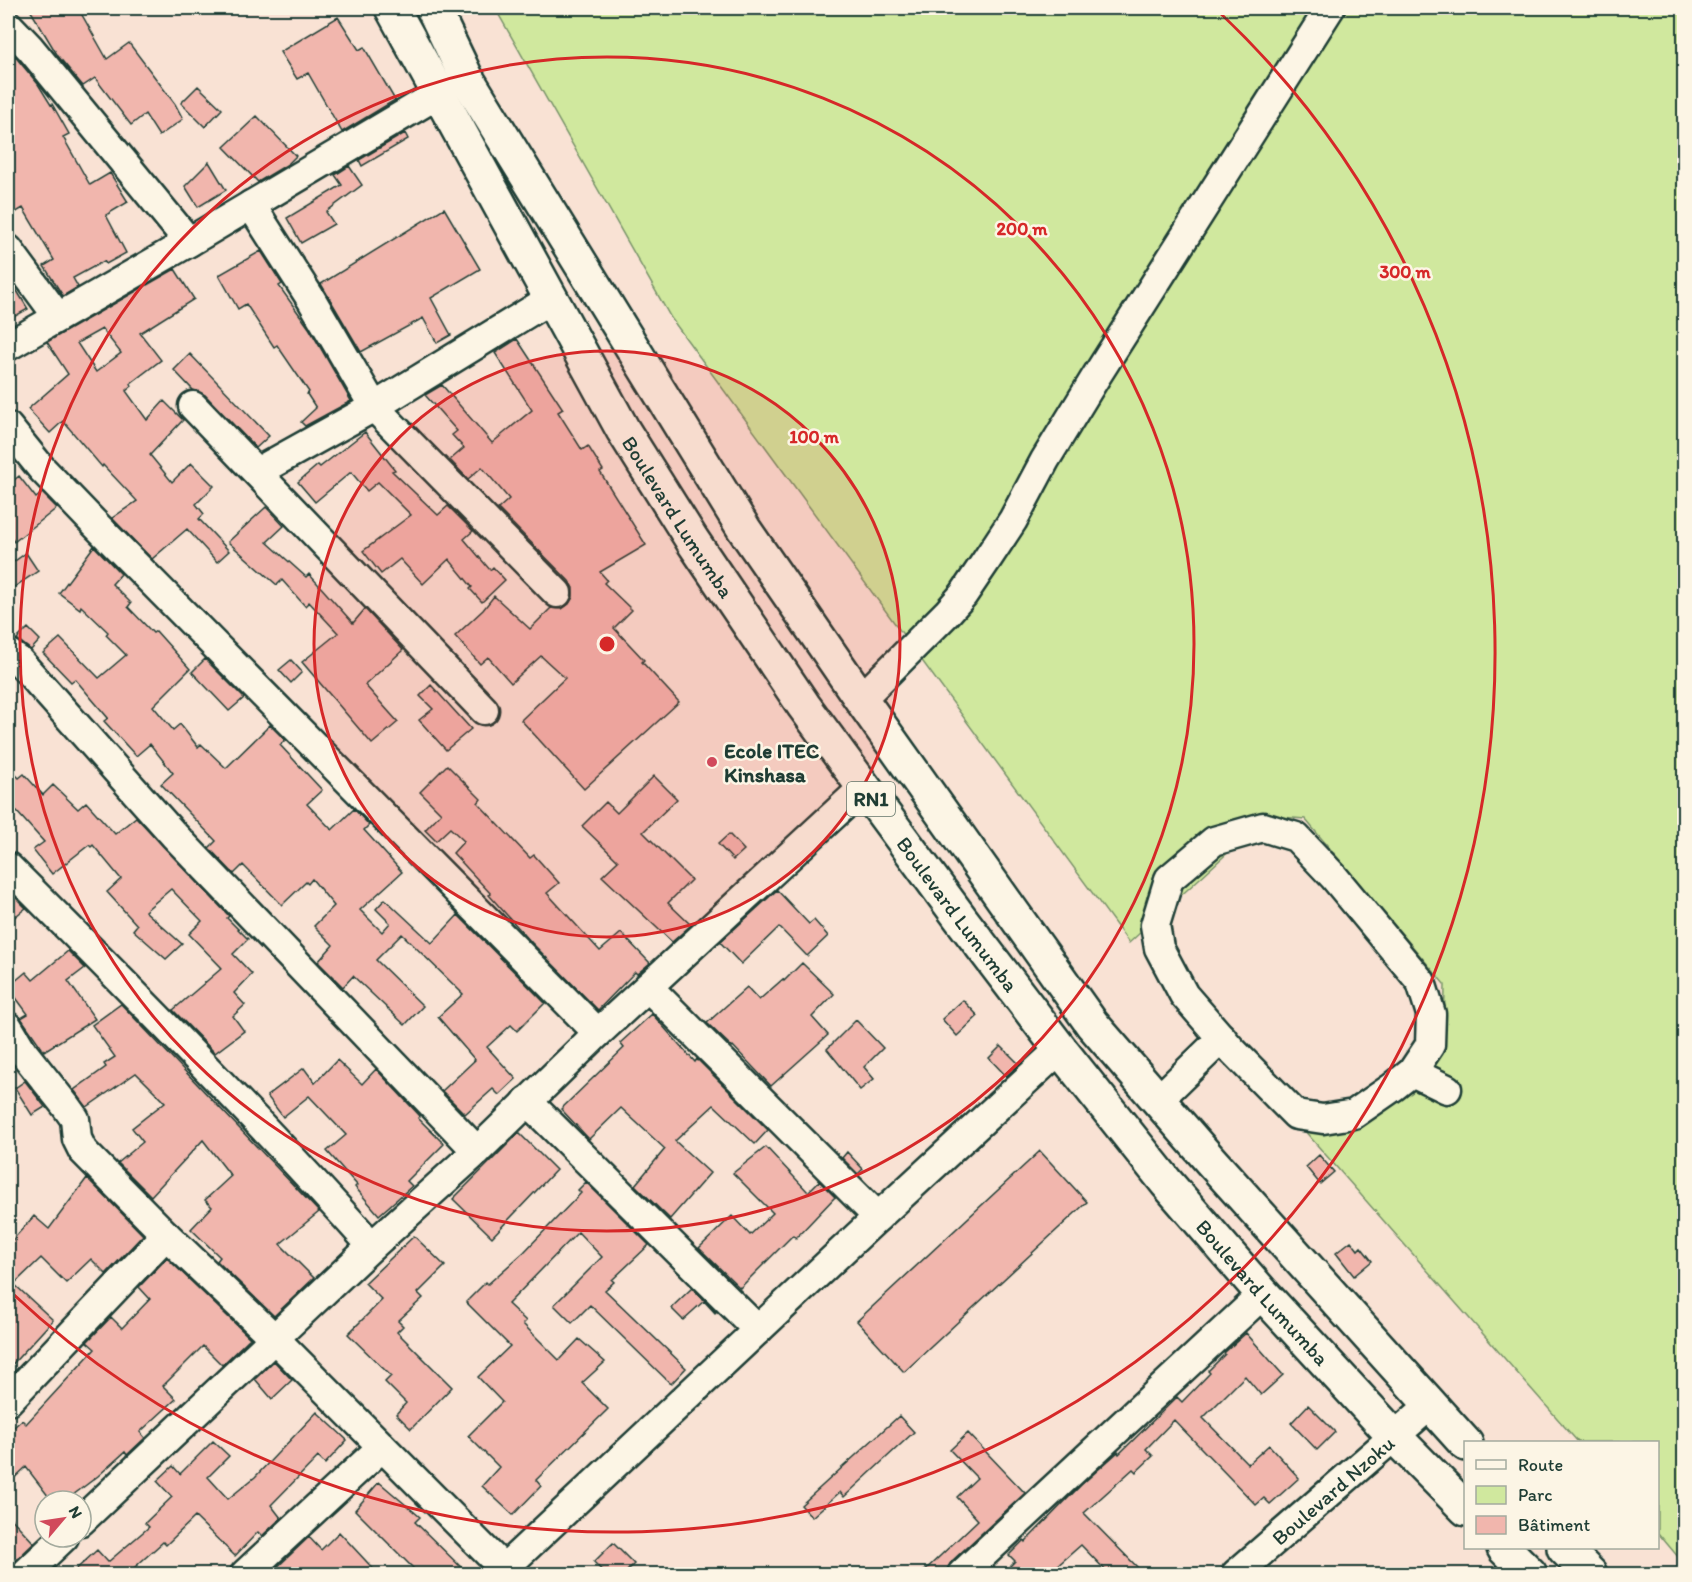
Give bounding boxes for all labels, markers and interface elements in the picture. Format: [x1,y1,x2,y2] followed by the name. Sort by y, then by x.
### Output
[997,218,1048,240] text: 200 m
[1379,261,1431,283] text: 300 m
[789,426,840,448] text: 100 m
[617,431,740,602] street label: Boulevard Lumumba
[597,634,617,654] centre of rings
[724,738,820,787] place label: Ecole ITEC Kinshasa
[705,755,719,769] marker: Ecole ITEC Kinshasa
[847,782,895,816] road number: RN1
[892,831,1024,997] street label: Boulevard Lumumba
[1191,1214,1335,1370] street label: Boulevard Lumumba
[1266,1430,1399,1550] street label: Boulevard Nzoku
[1464,1441,1659,1549] legend
[1518,1454,1563,1476] text: Route
[1518,1484,1552,1506] text: Parc
[33,1489,93,1549] north arrow
[65,1503,87,1521] text: N
[1518,1514,1591,1536] text: Bâtiment

